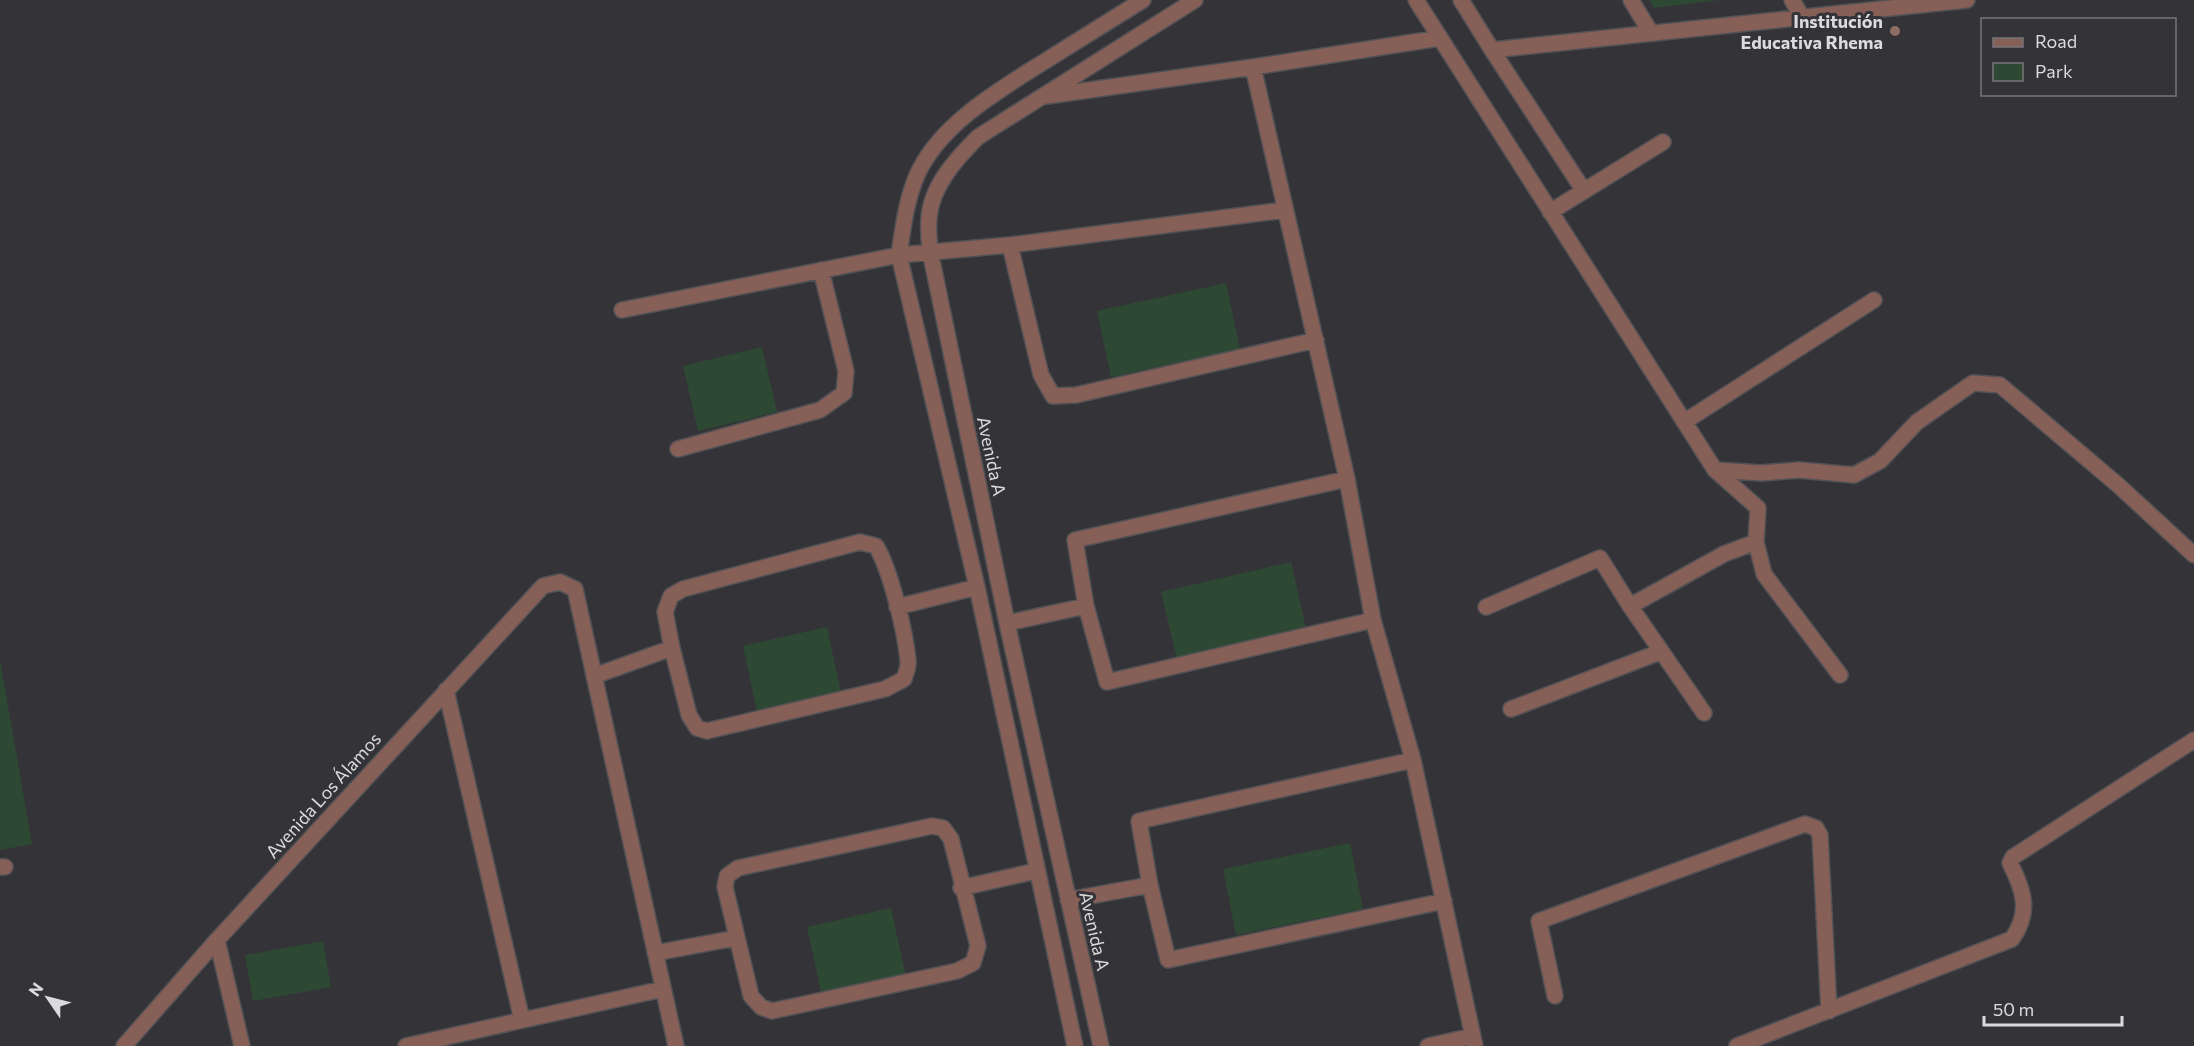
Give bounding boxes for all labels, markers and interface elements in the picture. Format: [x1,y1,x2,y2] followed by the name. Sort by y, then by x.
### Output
[1741,10,1883,53] place label: Institución Educativa Rhema
[1981,18,2176,96] legend
[1888,24,1902,38] marker: Institución Educativa Rhema
[2035,30,2077,52] text: Road
[2035,60,2073,82] text: Park
[973,414,1011,498] street label: Avenida A
[261,728,385,862] street label: Avenida Los Álamos
[1075,889,1115,973] street label: Avenida A
[18,968,78,1028] north arrow
[24,979,47,999] text: N
[1984,989,2122,1027] scale bar
[1993,998,2034,1020] text: 50 m

